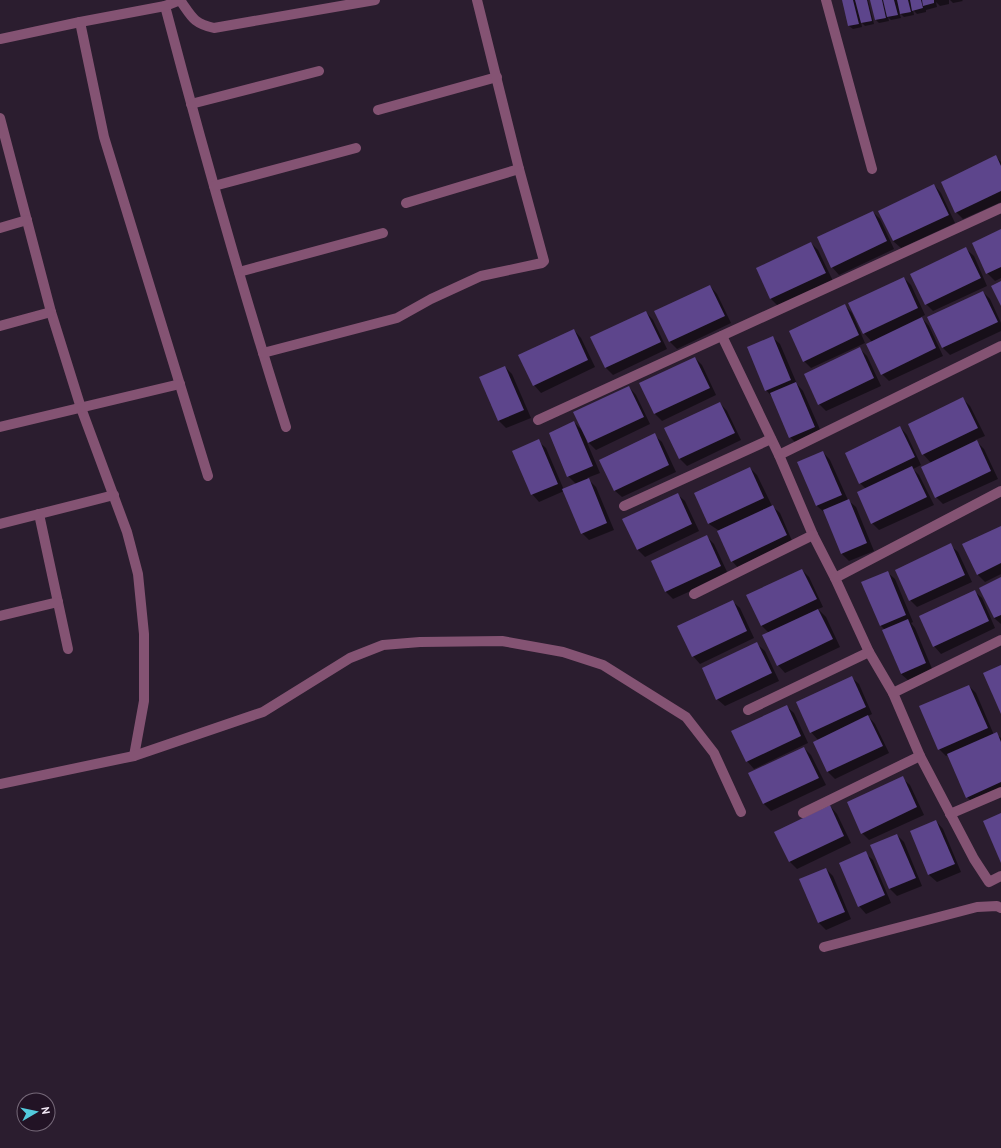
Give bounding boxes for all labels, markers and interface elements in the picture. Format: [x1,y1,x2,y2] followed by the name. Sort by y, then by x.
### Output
[16,1092,56,1132] north arrow
[38,1106,53,1115] text: N

